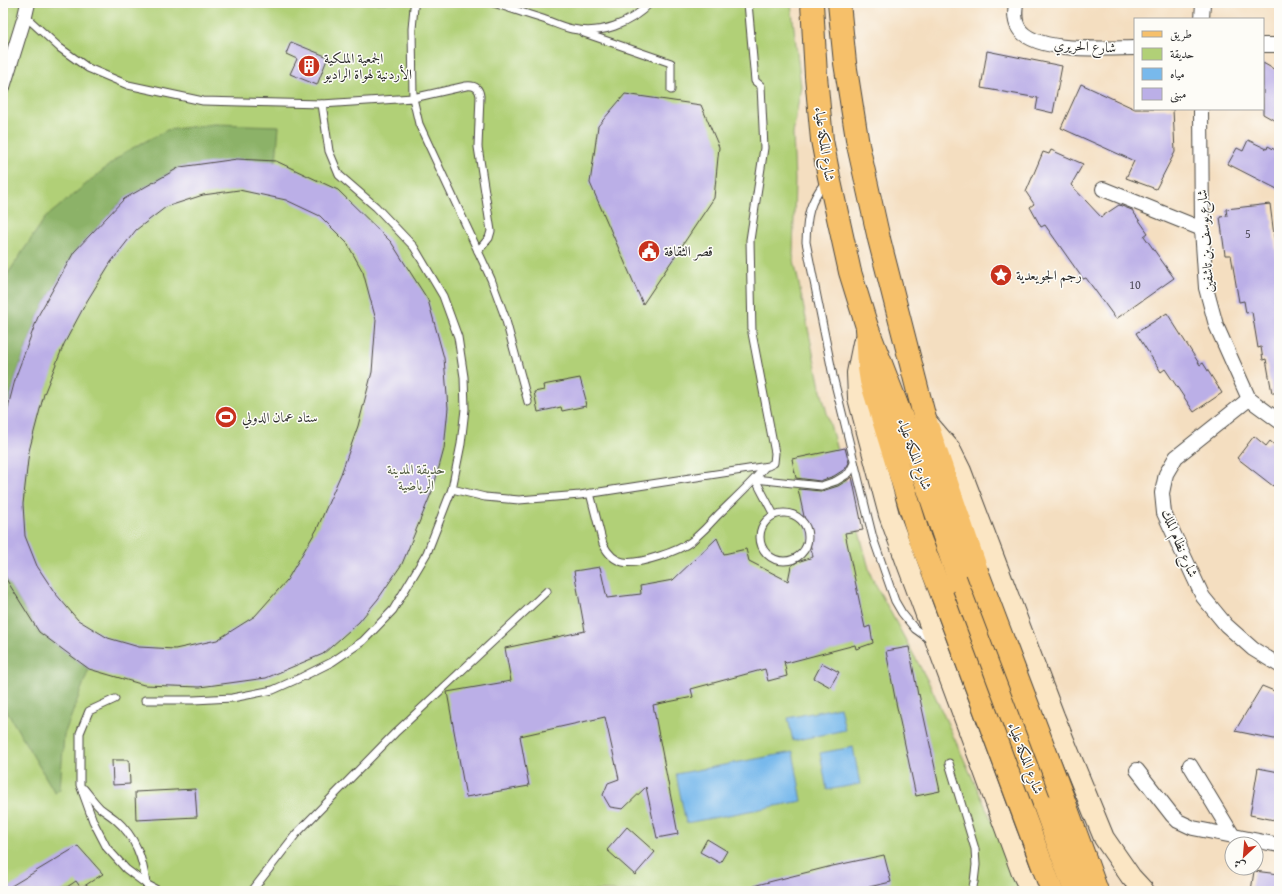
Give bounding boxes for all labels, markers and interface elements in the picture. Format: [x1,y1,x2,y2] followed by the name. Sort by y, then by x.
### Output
[1134,18,1264,110] legend
[1170,25,1192,42] text: طريق
[1053,34,1117,60] street label: شارع الحريري
[1170,45,1194,62] text: حديقة
[322,48,412,84] place label: الجمعية الملكية الأردنية لهواة الراديو
[296,53,322,79] building icon: الجمعية الملكية الأردنية لهواة الراديو
[1170,65,1185,82] text: مياه
[1170,85,1186,103] text: مبنى
[808,105,840,183] street label: شارع الملكة علياء
[1191,189,1221,293] street label: شارع يوسف بن تاشفين
[1245,225,1251,242] house number: 5
[636,238,662,264] public building icon: قصر الثقافة
[664,241,713,261] place label: قصر الثقافة
[988,262,1014,288] place icon: رجم الجويعدية
[1016,265,1082,289] place label: رجم الجويعدية
[1129,276,1141,293] house number: 10
[213,404,239,430] sports icon: ستاد عمان الدولي
[242,407,318,429] place label: ستاد عمان الدولي
[891,415,937,493] street label: شارع الملكة علياء
[387,459,445,495] park label: حديقة المدينة الرياضية
[1154,506,1203,582] street label: شارع نظام الملك
[1001,719,1049,797] street label: شارع الملكة علياء
[1224,836,1264,876] north arrow
[1231,855,1248,875] text: ش

